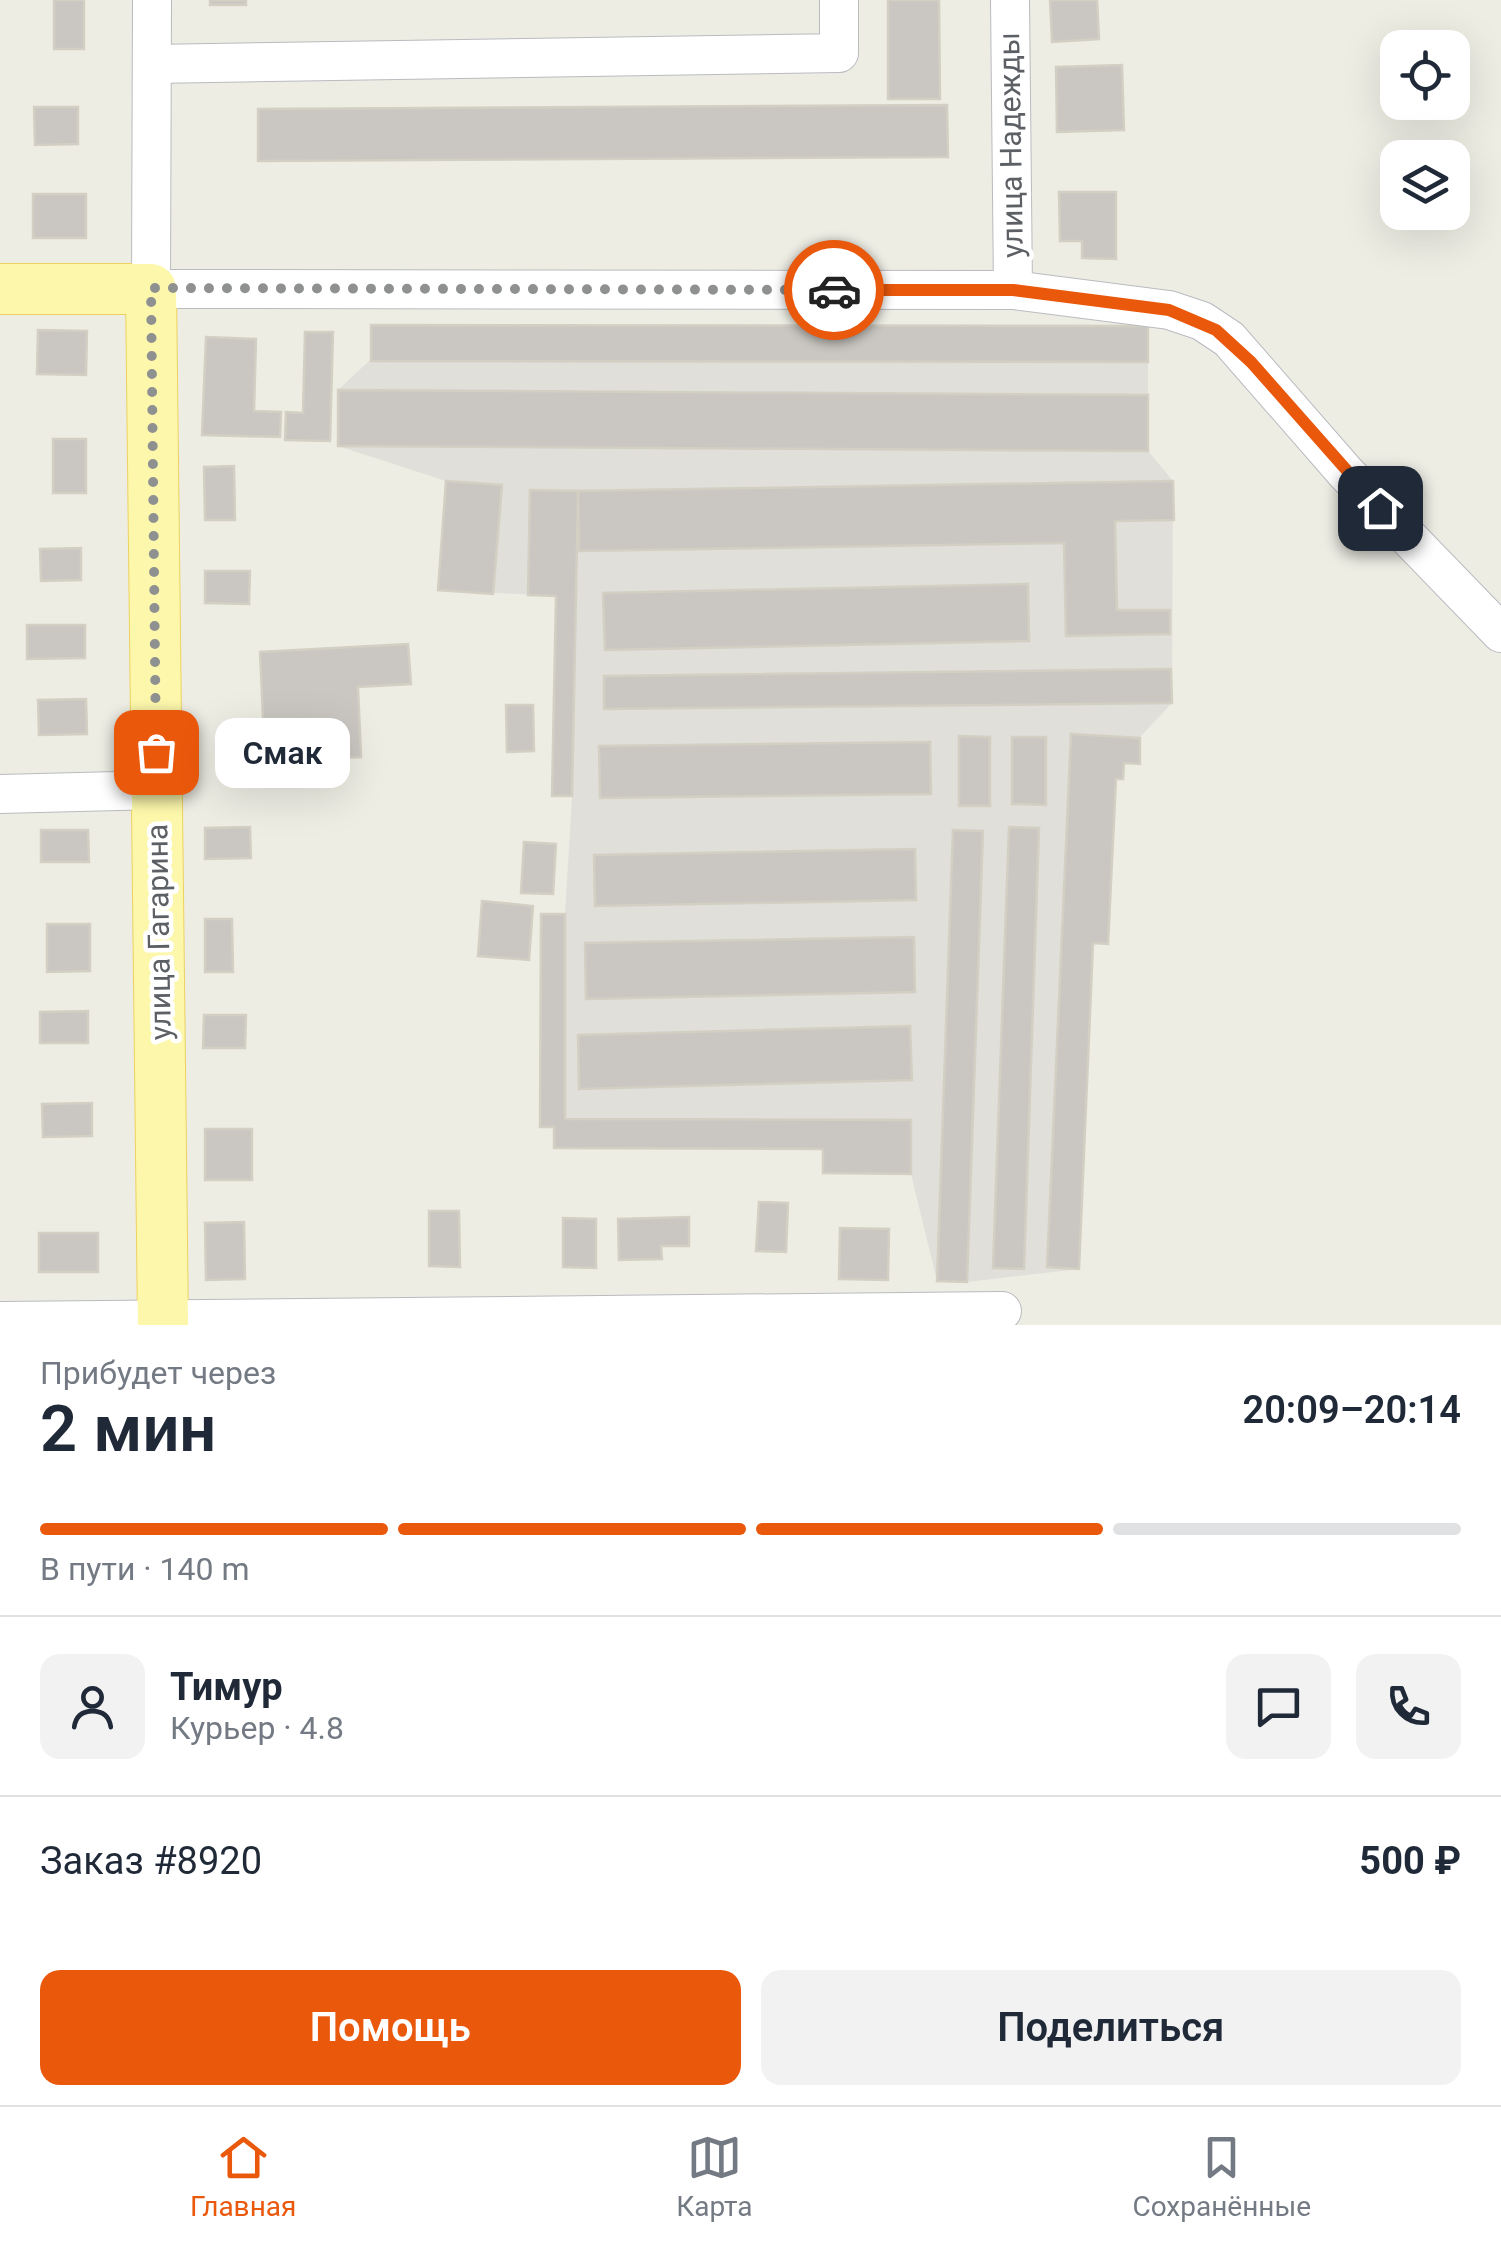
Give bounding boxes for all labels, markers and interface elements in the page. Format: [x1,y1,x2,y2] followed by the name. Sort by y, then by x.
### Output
[1380,30,1470,230] map controls
[1380,30,1470,120] button: locate
[991,32,1030,258] street label: улица Надежды
[1380,140,1470,230] button: layers
[784,240,884,340] courier
[807,263,862,318] icon: car
[1338,466,1423,551] pin
[1353,481,1408,536] icon: home
[114,710,199,795] pin
[216,717,351,787] callout: Смак
[129,725,184,780] icon: bag
[242,734,323,772] text: Смак
[139,824,178,1040] street label: улица Гагарина
[40,1354,276,1392] text: Прибудет через
[1242,1388,1461,1432] text: 20:09–20:14
[40,1391,216,1467] text: 2 мин
[40,1550,250,1588] text: В пути · 140 m
[40,1654,145,1759] button: person
[1226,1654,1331,1759] button: chat
[1356,1654,1461,1759] button: phone
[170,1665,283,1709] text: Тимур
[170,1709,344,1747] text: Курьер · 4.8
[40,1839,262,1883] text: Заказ #8920
[1359,1839,1461,1883] text: 500 ₽
[40,1970,741,2085] button: Помощь
[761,1970,1461,2085] button: Поделиться
[190,2130,296,2223] tab: Главная
[676,2130,753,2223] tab: Карта
[1132,2130,1311,2223] tab: Сохранённые

